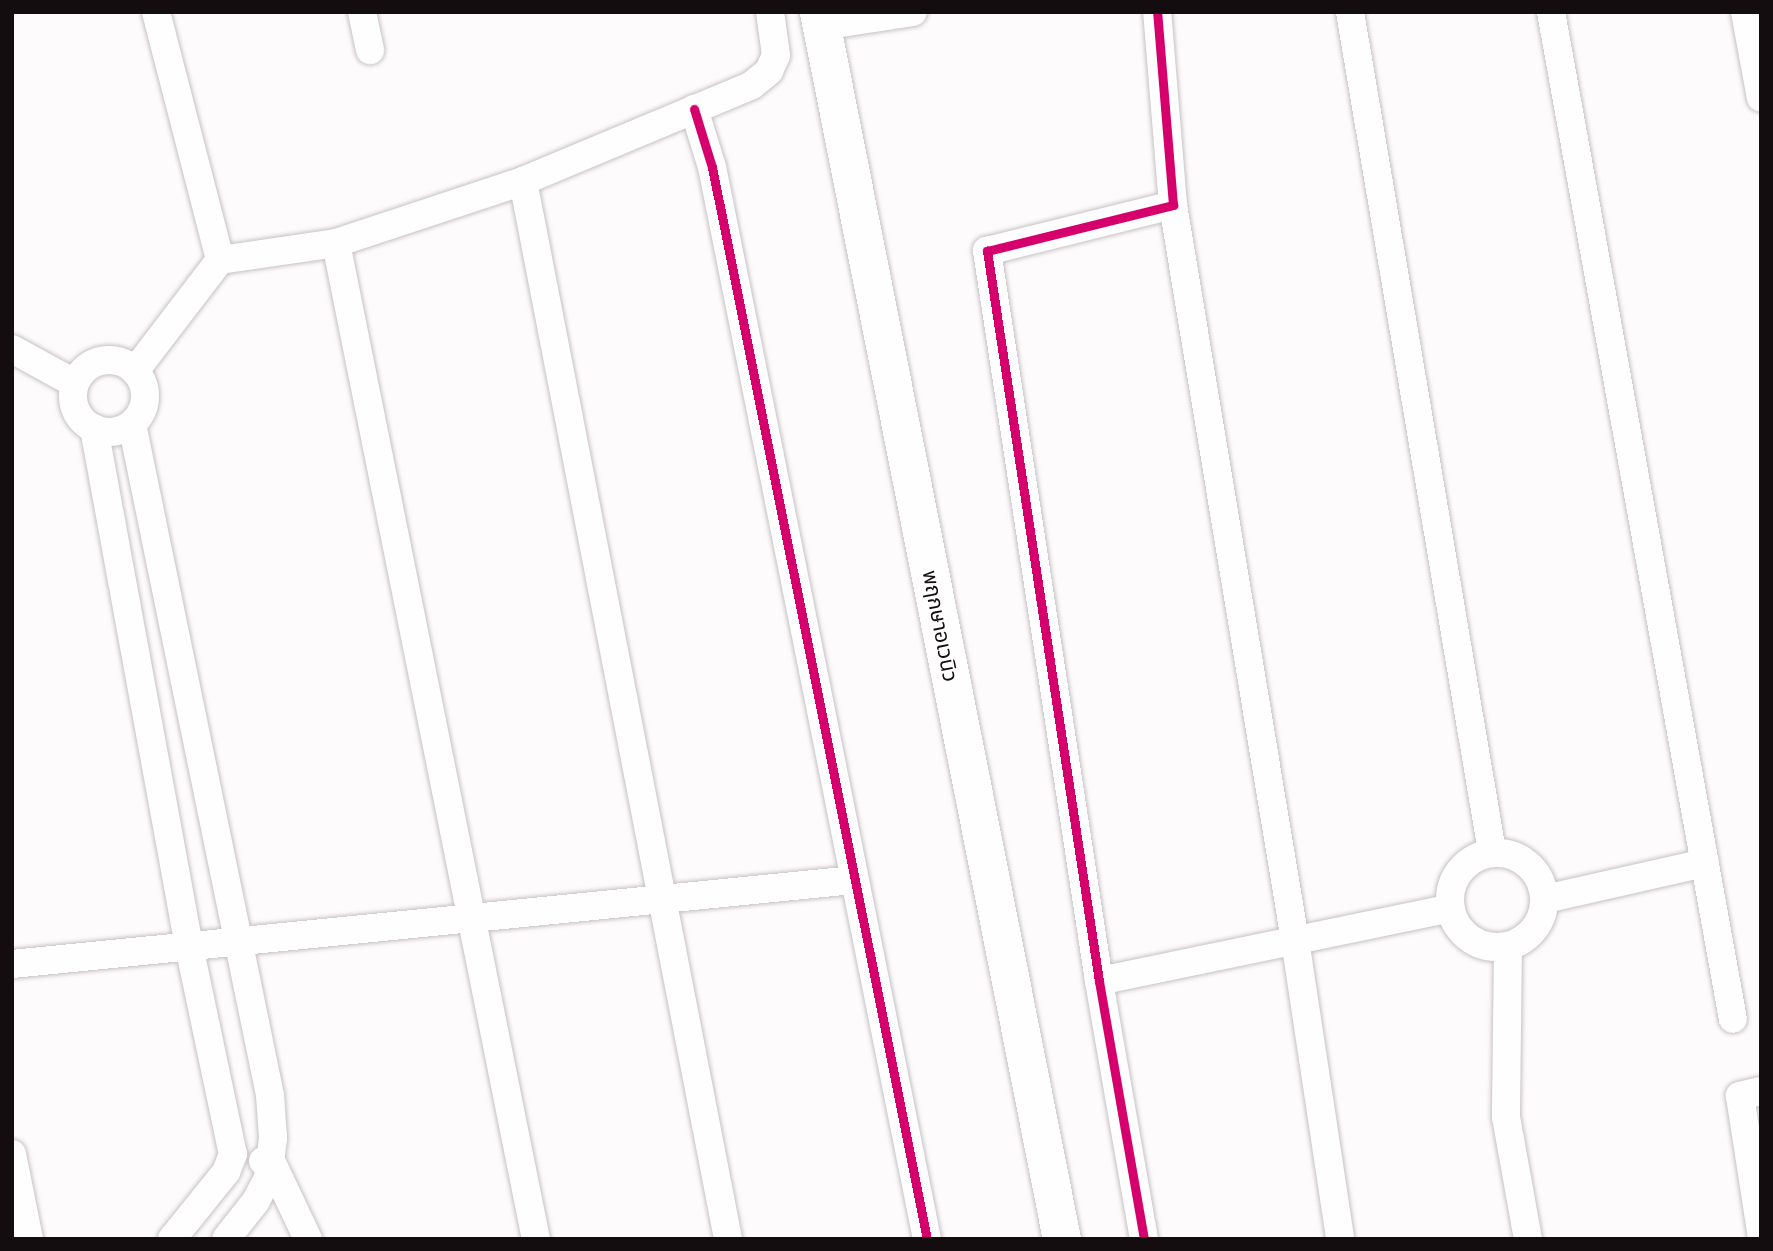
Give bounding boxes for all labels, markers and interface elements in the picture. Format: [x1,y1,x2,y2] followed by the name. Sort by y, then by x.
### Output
[917,568,963,684] street label: พฤกษาอเวนิว

